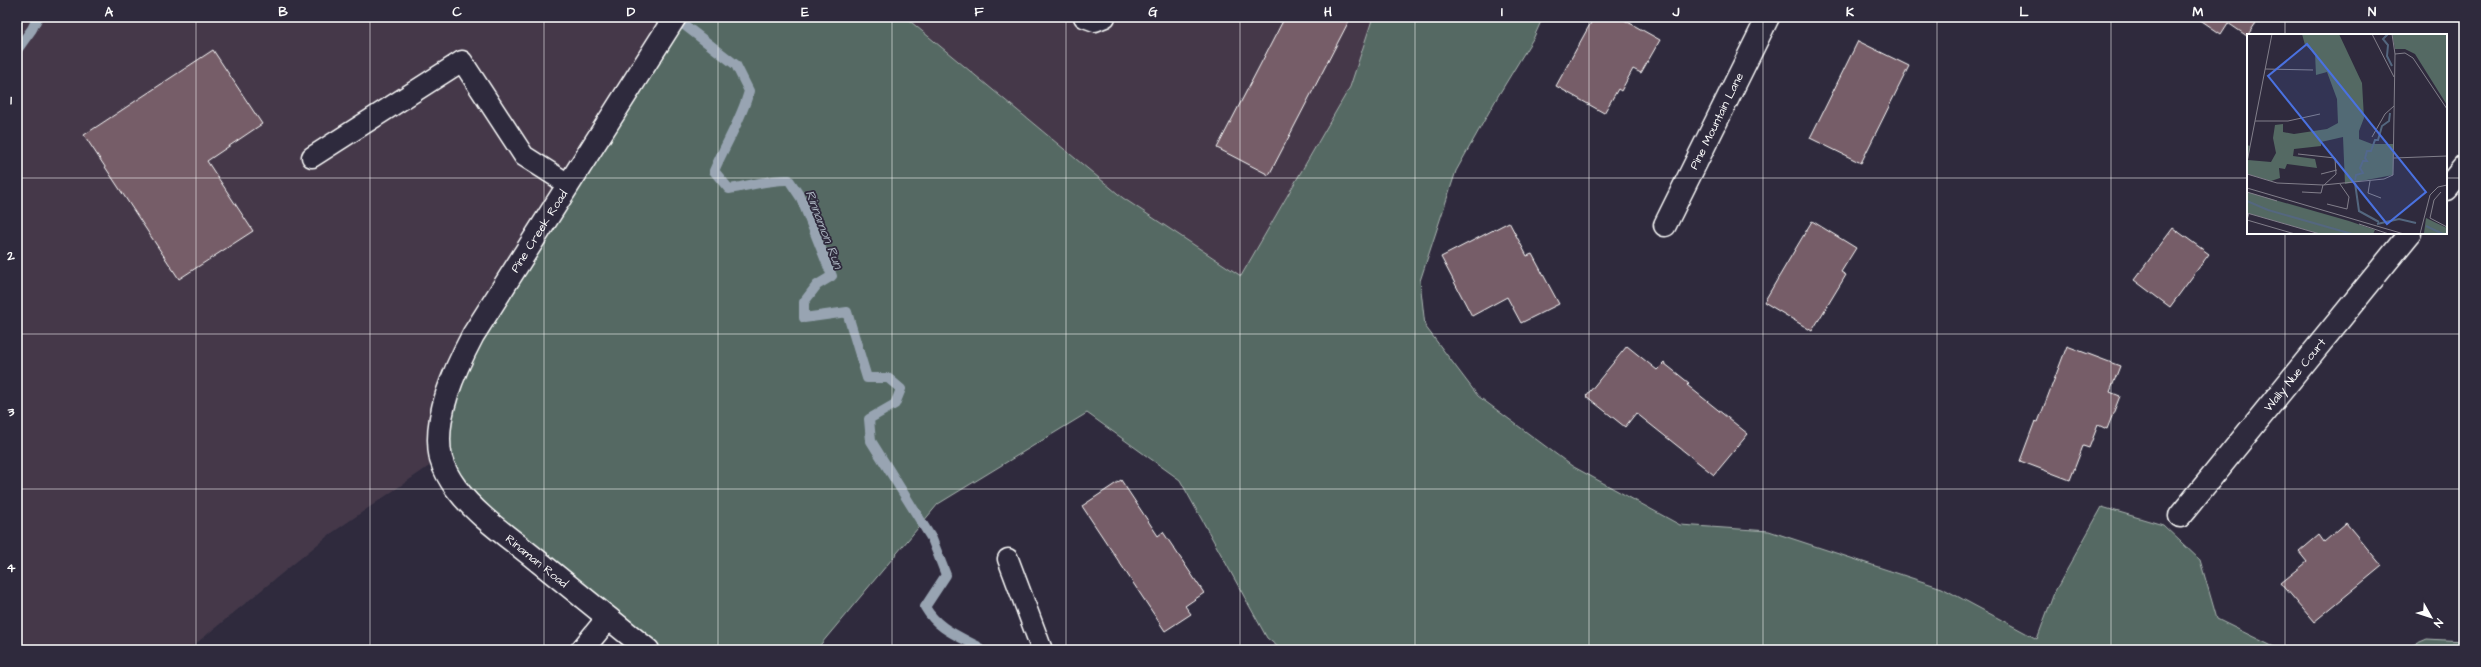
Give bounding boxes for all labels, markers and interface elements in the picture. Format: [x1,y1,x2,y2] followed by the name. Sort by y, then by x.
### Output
[105,3,114,21] text: A
[278,3,288,21] text: B
[452,3,462,21] text: C
[627,3,636,21] text: D
[801,3,809,21] text: E
[974,3,984,21] text: F
[1148,3,1158,21] text: G
[1324,3,1332,21] text: H
[1501,3,1503,21] text: I
[1672,3,1680,21] text: J
[1846,3,1854,21] text: K
[2019,3,2029,21] text: L
[2193,3,2204,21] text: M
[2368,3,2376,21] text: N
[2247,34,2447,234] inset map
[1686,70,1748,173] street label: Pine Mountain Lane
[10,91,12,109] text: 1
[507,187,572,276] street label: Pine Creek Road
[801,188,848,272] water label: Rinnamon Run
[6,247,15,265] text: 2
[2260,335,2330,415] street label: Wally Nue Court
[7,403,15,421] text: 3
[502,531,572,592] street label: Rinaman Road
[7,559,16,577] text: 4
[2411,597,2451,637] north arrow
[2430,616,2446,630] text: N

